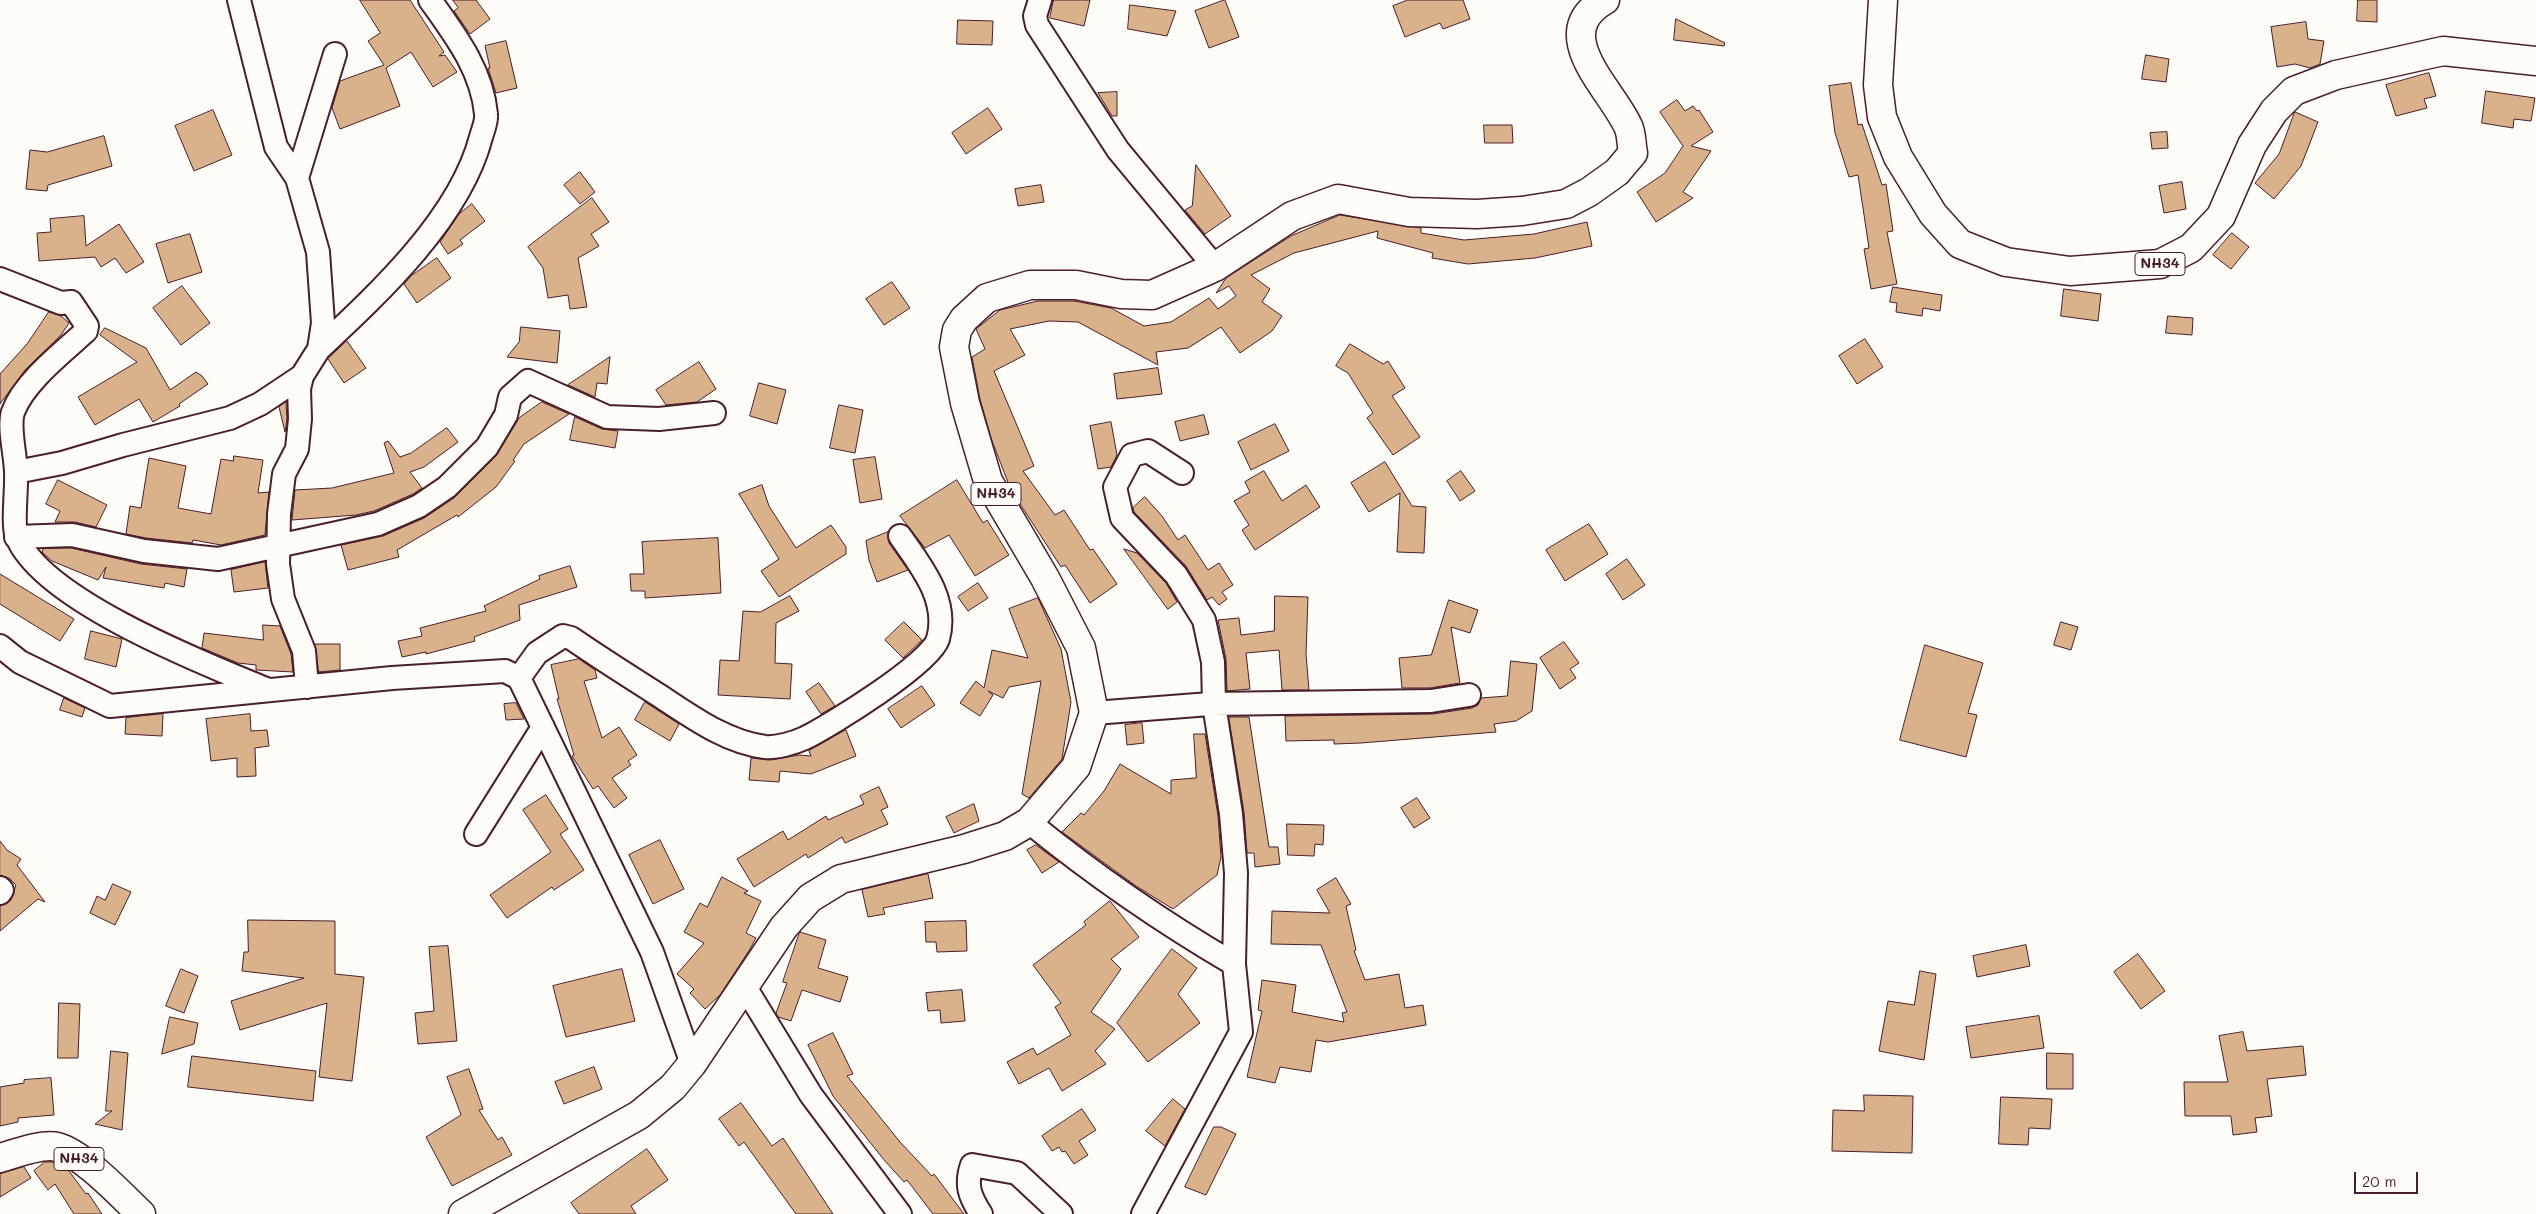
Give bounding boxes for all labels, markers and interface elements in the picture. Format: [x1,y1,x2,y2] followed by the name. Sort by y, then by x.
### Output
[2135,252,2185,276] road number: NH34
[971,482,1021,506] road number: NH34
[54,1148,104,1170] road number: NH34
[2356,1162,2420,1194] scale bar
[2362,1171,2396,1191] text: 20 m

